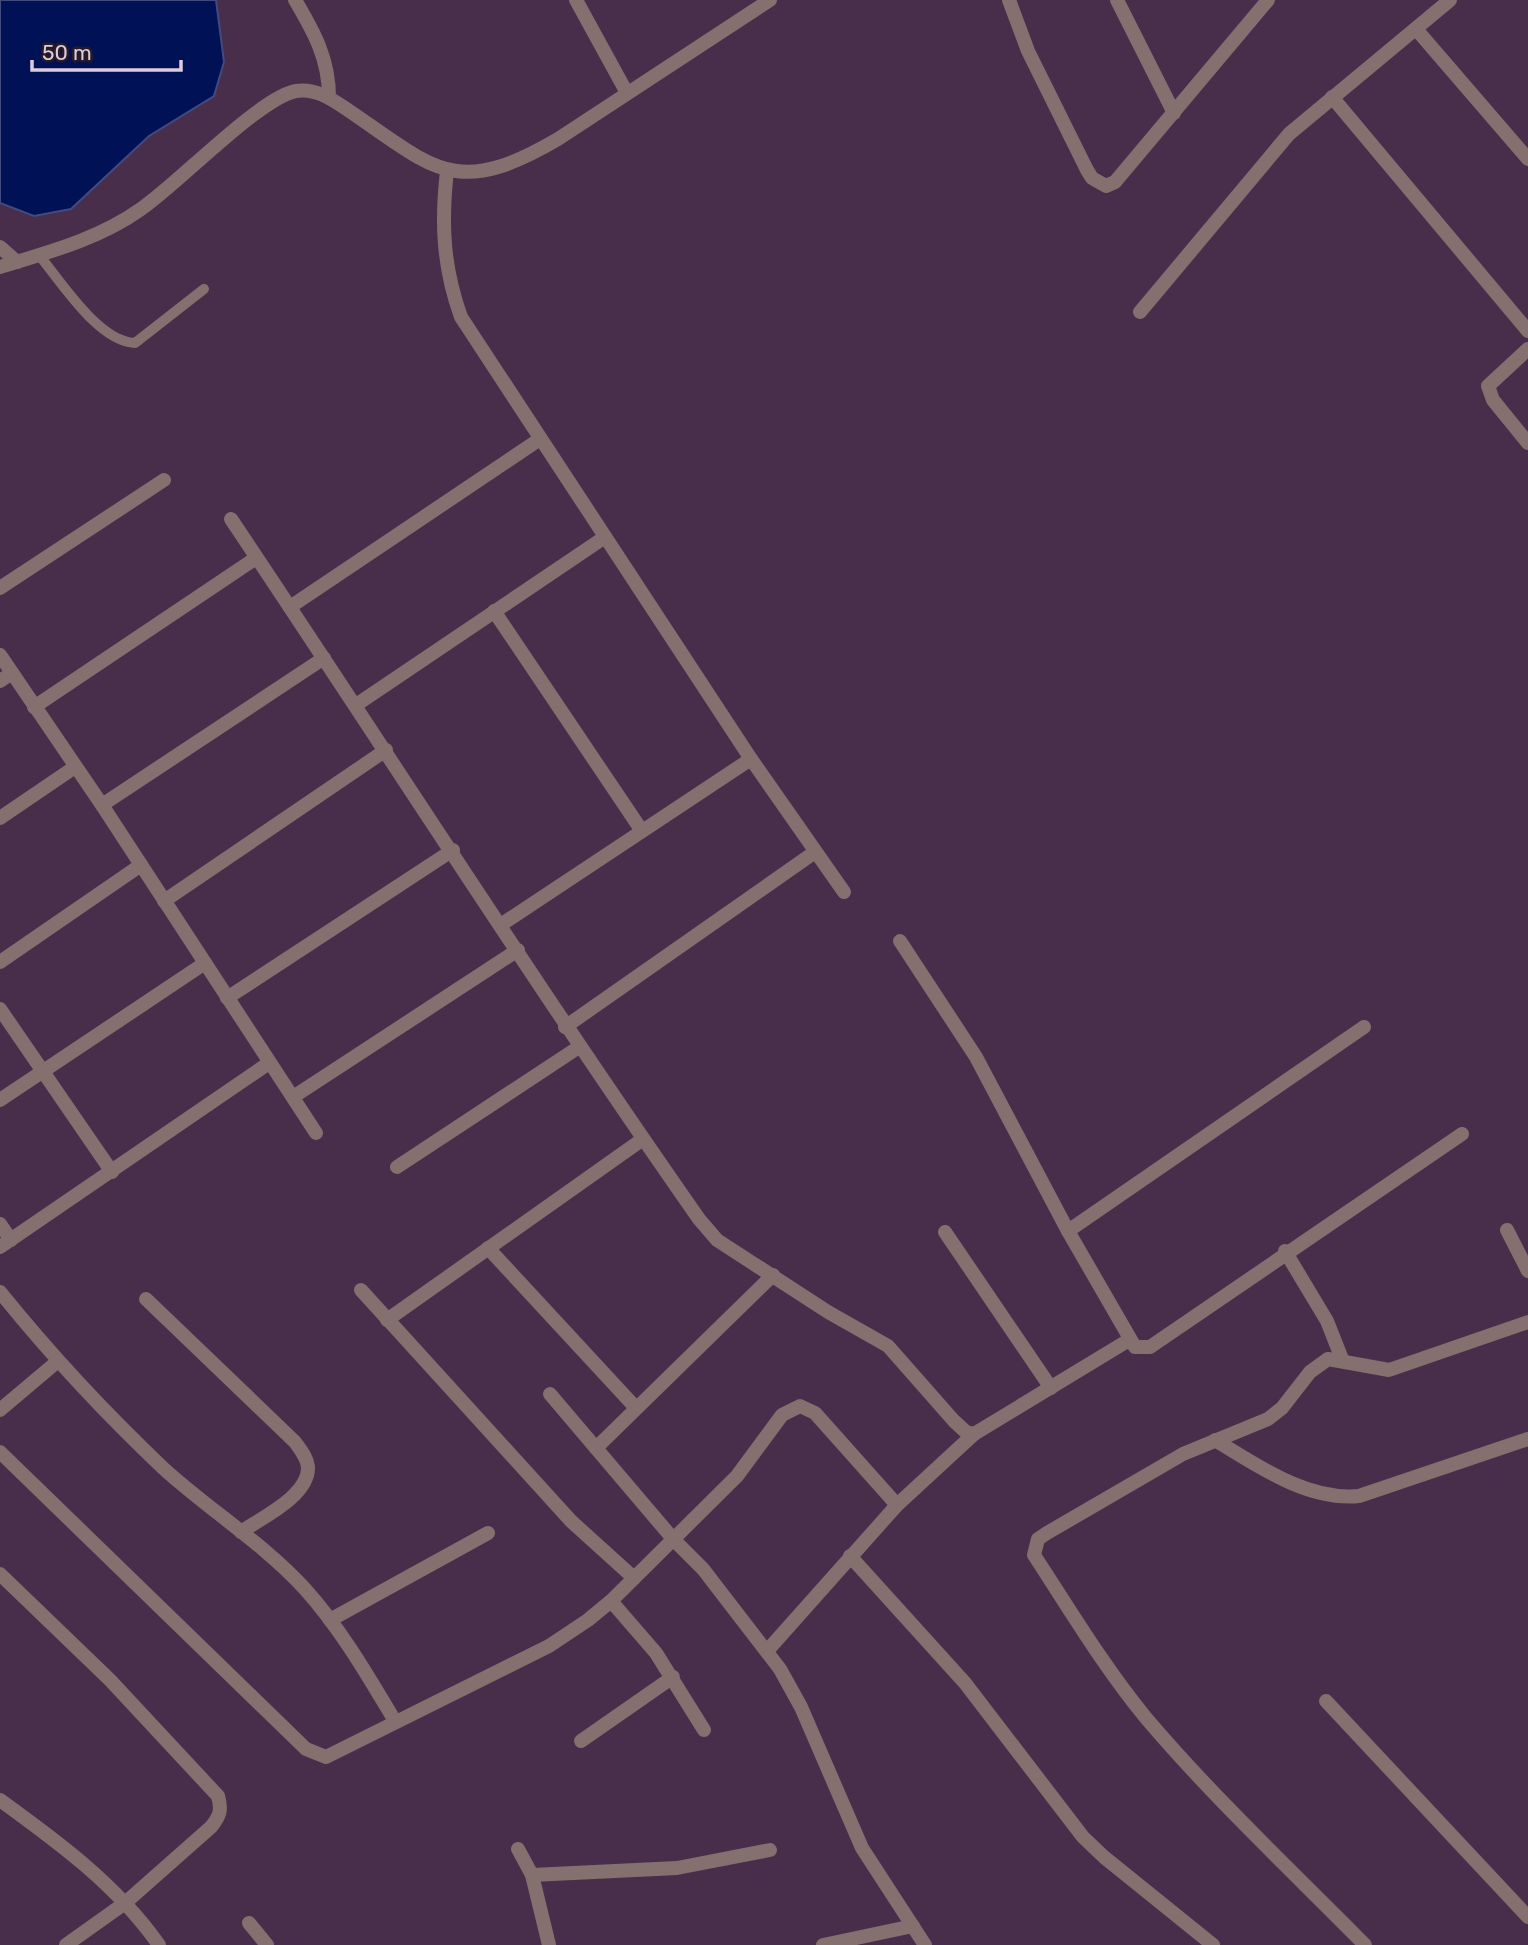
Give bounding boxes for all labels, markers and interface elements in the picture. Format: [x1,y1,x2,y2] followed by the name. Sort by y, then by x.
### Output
[32,28,180,72] scale bar
[42,40,92,65] text: 50 m

